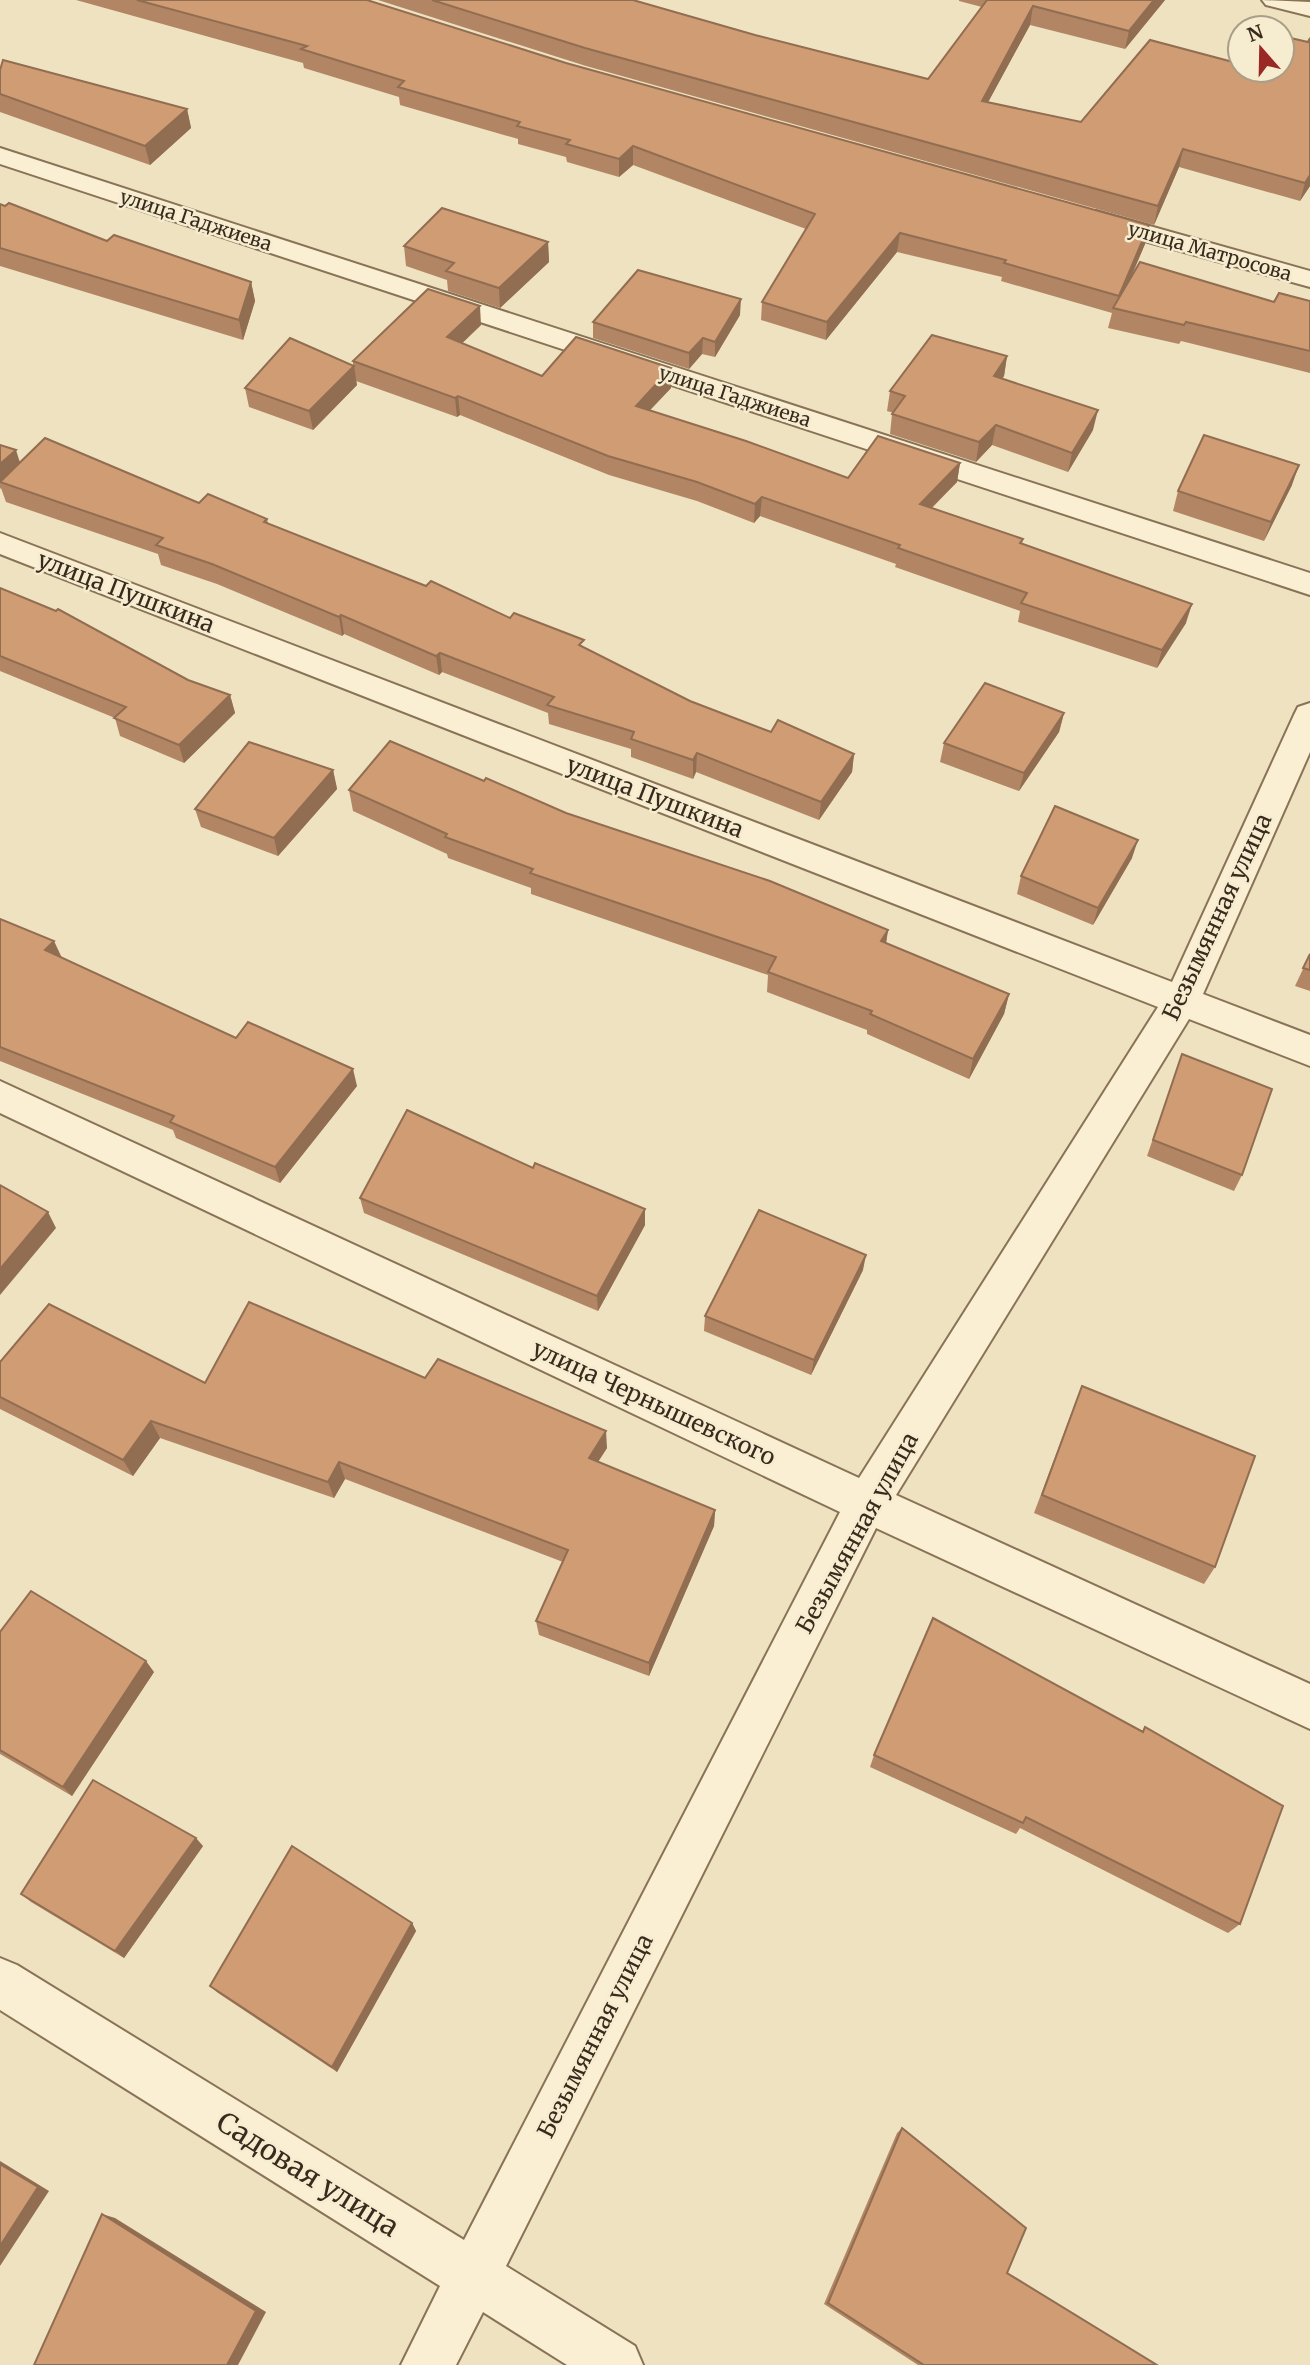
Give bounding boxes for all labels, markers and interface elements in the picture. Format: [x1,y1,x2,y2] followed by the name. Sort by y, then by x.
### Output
[1226,14,1296,84] north arrow
[1244,19,1266,47] text: N
[117,184,275,256] street label: улица Гаджиева
[1125,216,1295,286] street label: улица Матросова
[656,360,814,432] street label: улица Гаджиева
[34,544,219,639] street label: улица Пушкина
[563,749,748,844] street label: улица Пушкина
[1156,808,1277,1025] street label: Безымянная улица
[528,1333,780,1472] street label: улица Чернышевского
[789,1427,924,1638] street label: Безымянная улица
[530,1929,659,2143] street label: Безымянная улица
[210,2104,406,2244] street label: Садовая улица

